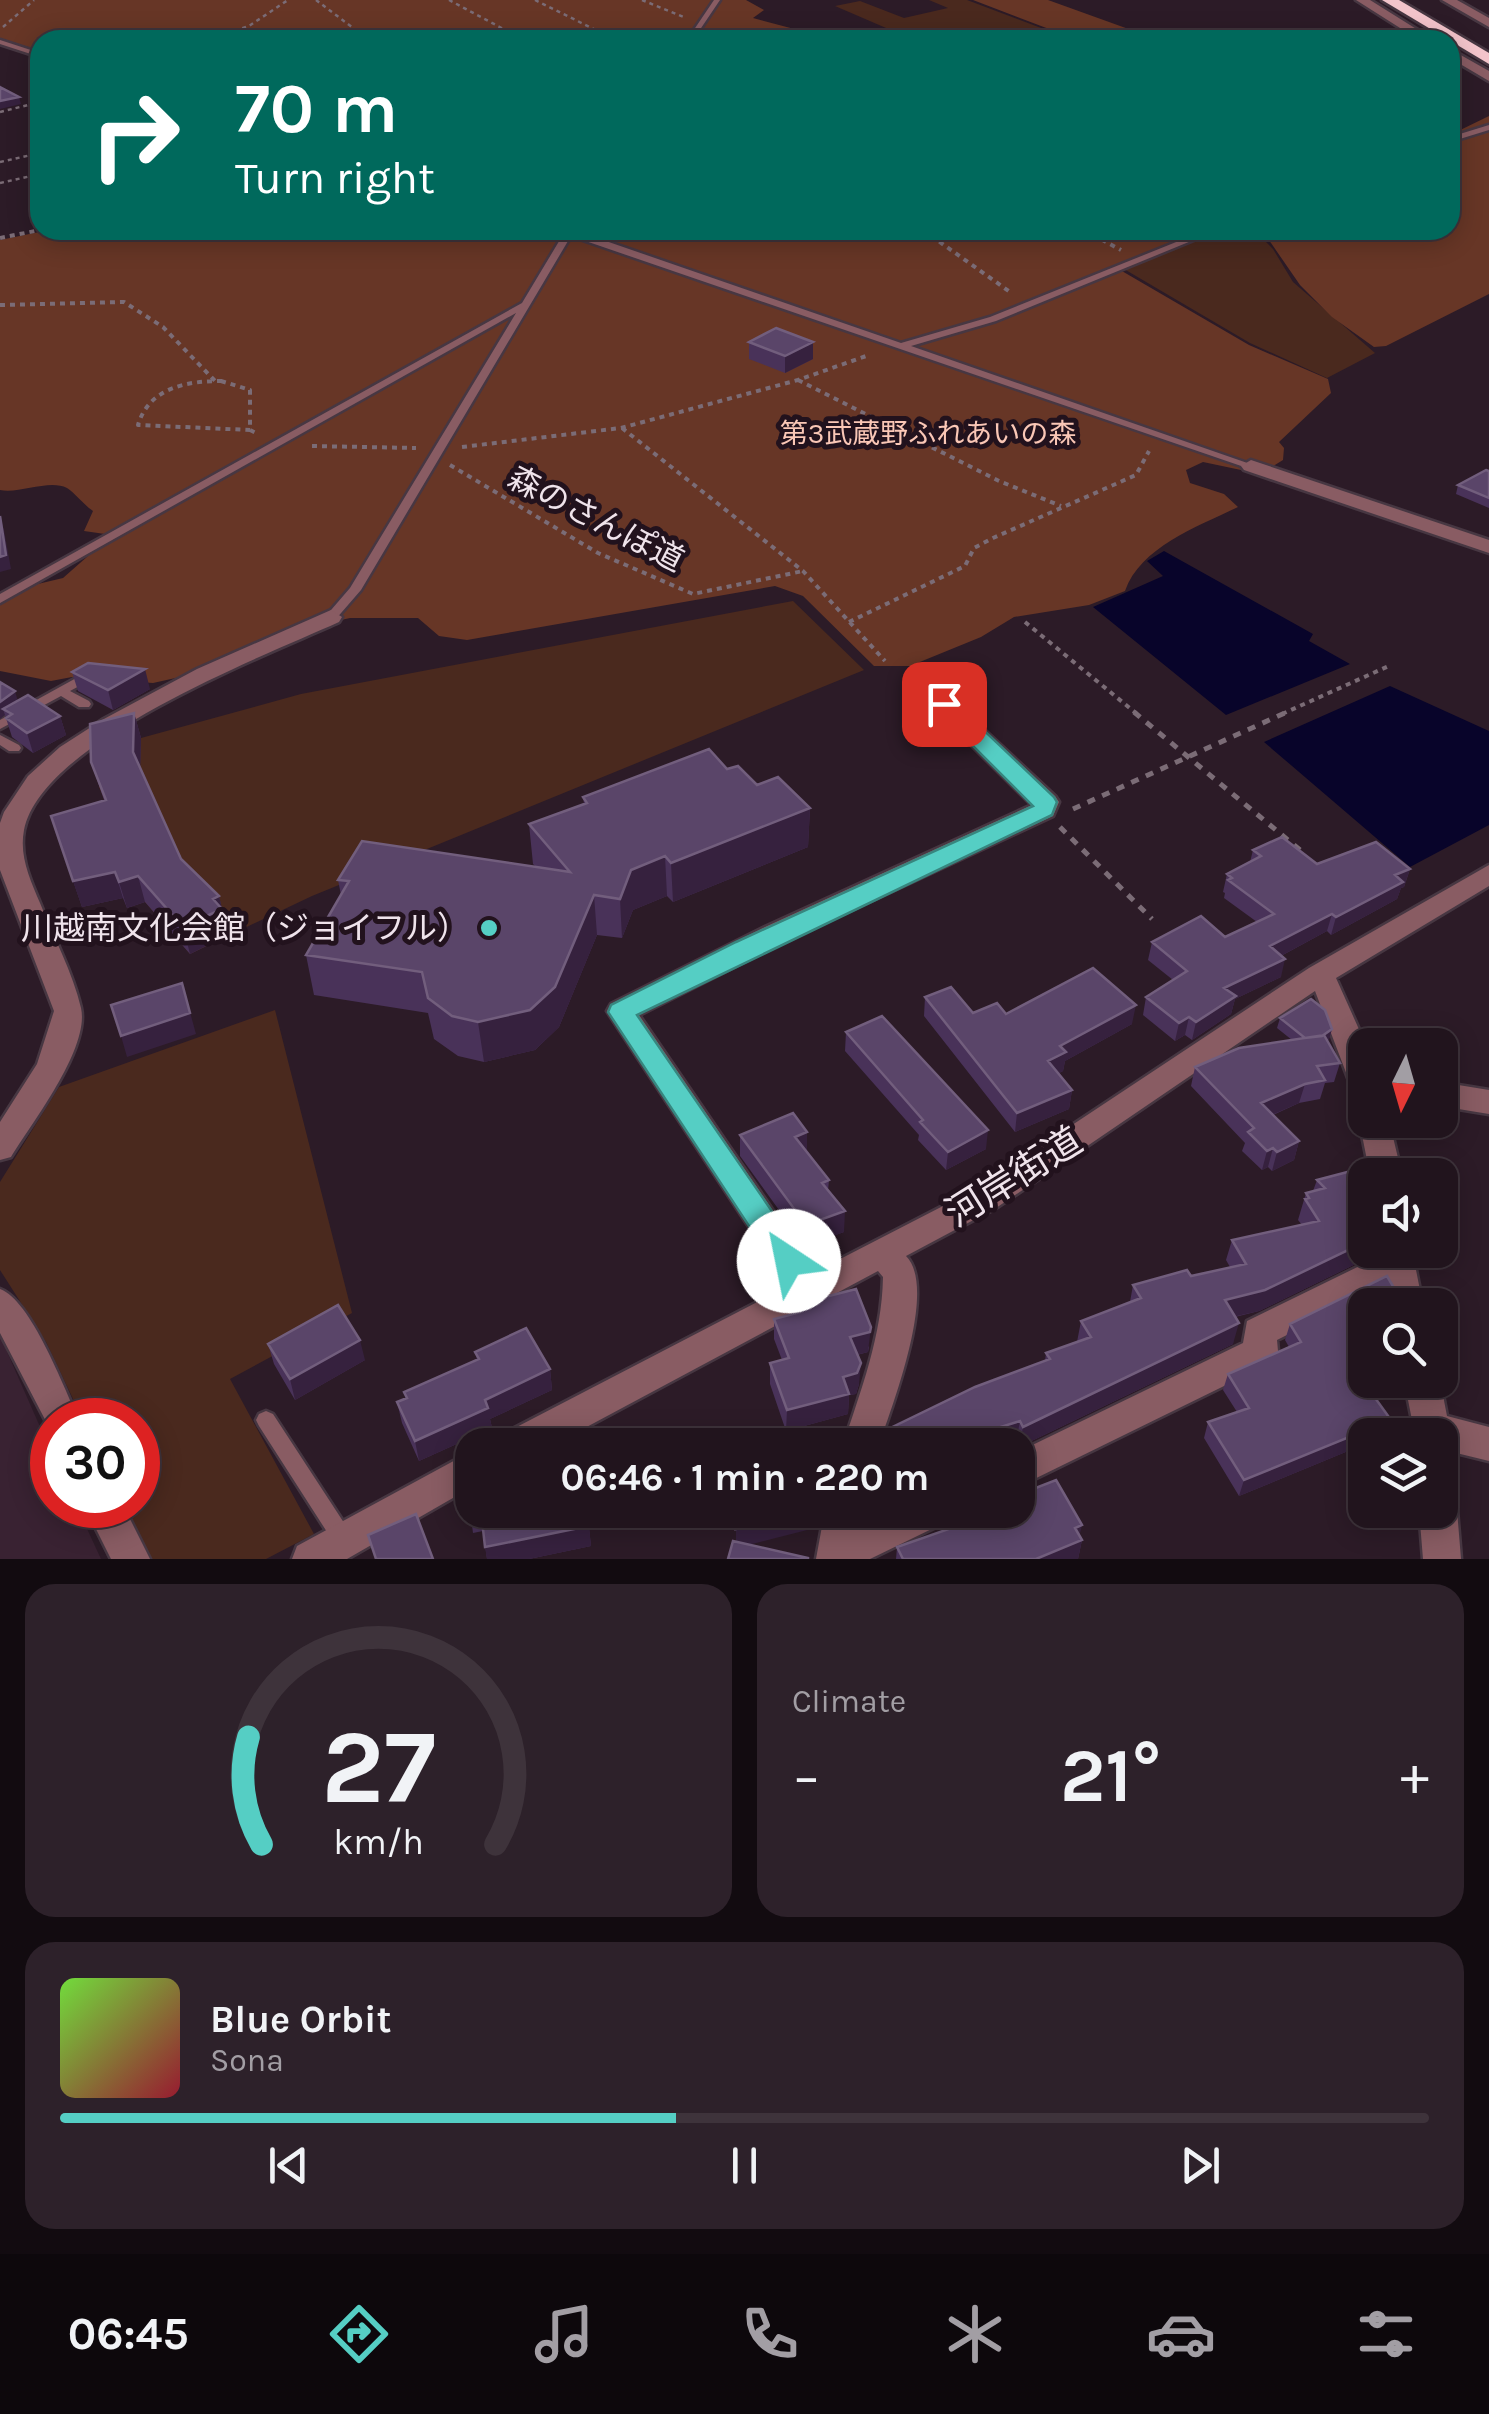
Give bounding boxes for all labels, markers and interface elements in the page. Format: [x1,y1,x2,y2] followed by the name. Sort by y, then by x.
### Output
[235,68,398,150] text: 70 m
[70,70,200,200] icon: right
[235,152,435,204] text: Turn right
[780,417,1076,450] park label: 第3武蔵野ふれあいの森
[502,459,690,579] street label: 森のさんぽ道
[902,662,987,747] pin
[917,677,972,732] icon: arrive
[21,910,469,947] place label: 川越南文化会館（ジョイフル）
[478,917,500,939] marker: 川越南文化会館（ジョイフル）
[1348,1028,1458,1138] north arrow
[1348,1028,1458,1528] map controls
[938,1118,1090,1236] street label: 河岸街道
[1348,1158,1458,1268] button: sound
[737,1209,841,1313] position arrow
[1348,1288,1458,1398] button: search
[30,1398,160,1528] speed limit sign: 30
[1348,1418,1458,1528] button: layers
[561,1455,929,1500] text: 06:46 · 1 min · 220 m
[792,1683,906,1720] text: Climate
[321,1707,436,1828] text: 27
[1060,1732,1161,1820] text: 21°
[792,1744,821,1808] text: −
[1400,1744,1429,1808] text: +
[333,1821,424,1863] text: km/h
[210,1997,391,2042] text: Blue Orbit
[210,2042,284,2079] text: Sona
[261,2138,316,2193] icon: previous
[717,2138,772,2193] icon: pause
[1173,2138,1228,2193] icon: next
[324,2299,394,2369] icon: directions
[529,2299,599,2369] icon: music
[735,2299,805,2369] icon: phone
[940,2299,1010,2369] icon: climate
[1146,2299,1216,2369] icon: car
[1351,2299,1421,2369] icon: filters
[68,2308,189,2360] text: 06:45

